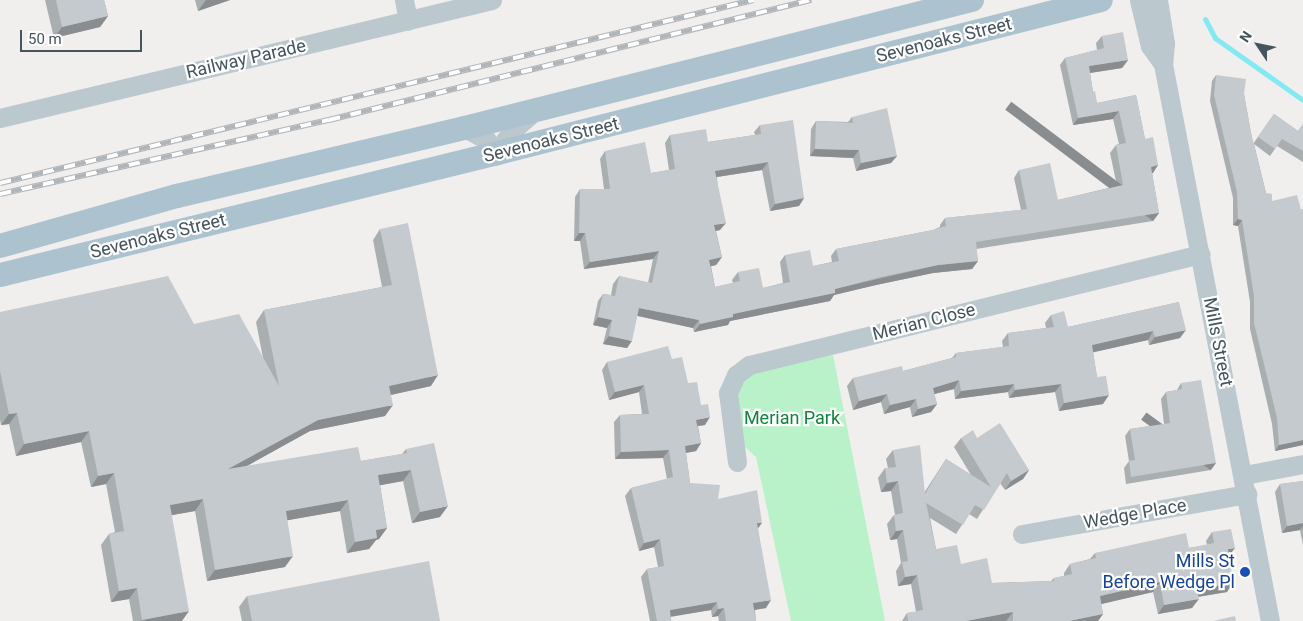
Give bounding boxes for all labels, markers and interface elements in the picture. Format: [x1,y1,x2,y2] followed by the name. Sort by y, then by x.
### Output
[874,13,1014,67] street label: Sevenoaks Street
[22,20,145,52] scale bar
[1233,20,1283,70] north arrow
[1236,28,1255,45] text: N
[28,30,62,48] text: 50 m
[184,35,308,83] street label: Railway Parade
[481,113,621,167] street label: Sevenoaks Street
[88,209,228,263] street label: Sevenoaks Street
[1199,296,1237,388] street label: Mills Street
[870,299,978,345] street label: Merian Close
[744,407,840,429] park label: Merian Park
[1082,494,1188,534] street label: Wedge Place
[1103,551,1235,594] place label: Mills St Before Wedge Pl
[1239,566,1251,578] marker: Mills St Before Wedge Pl

